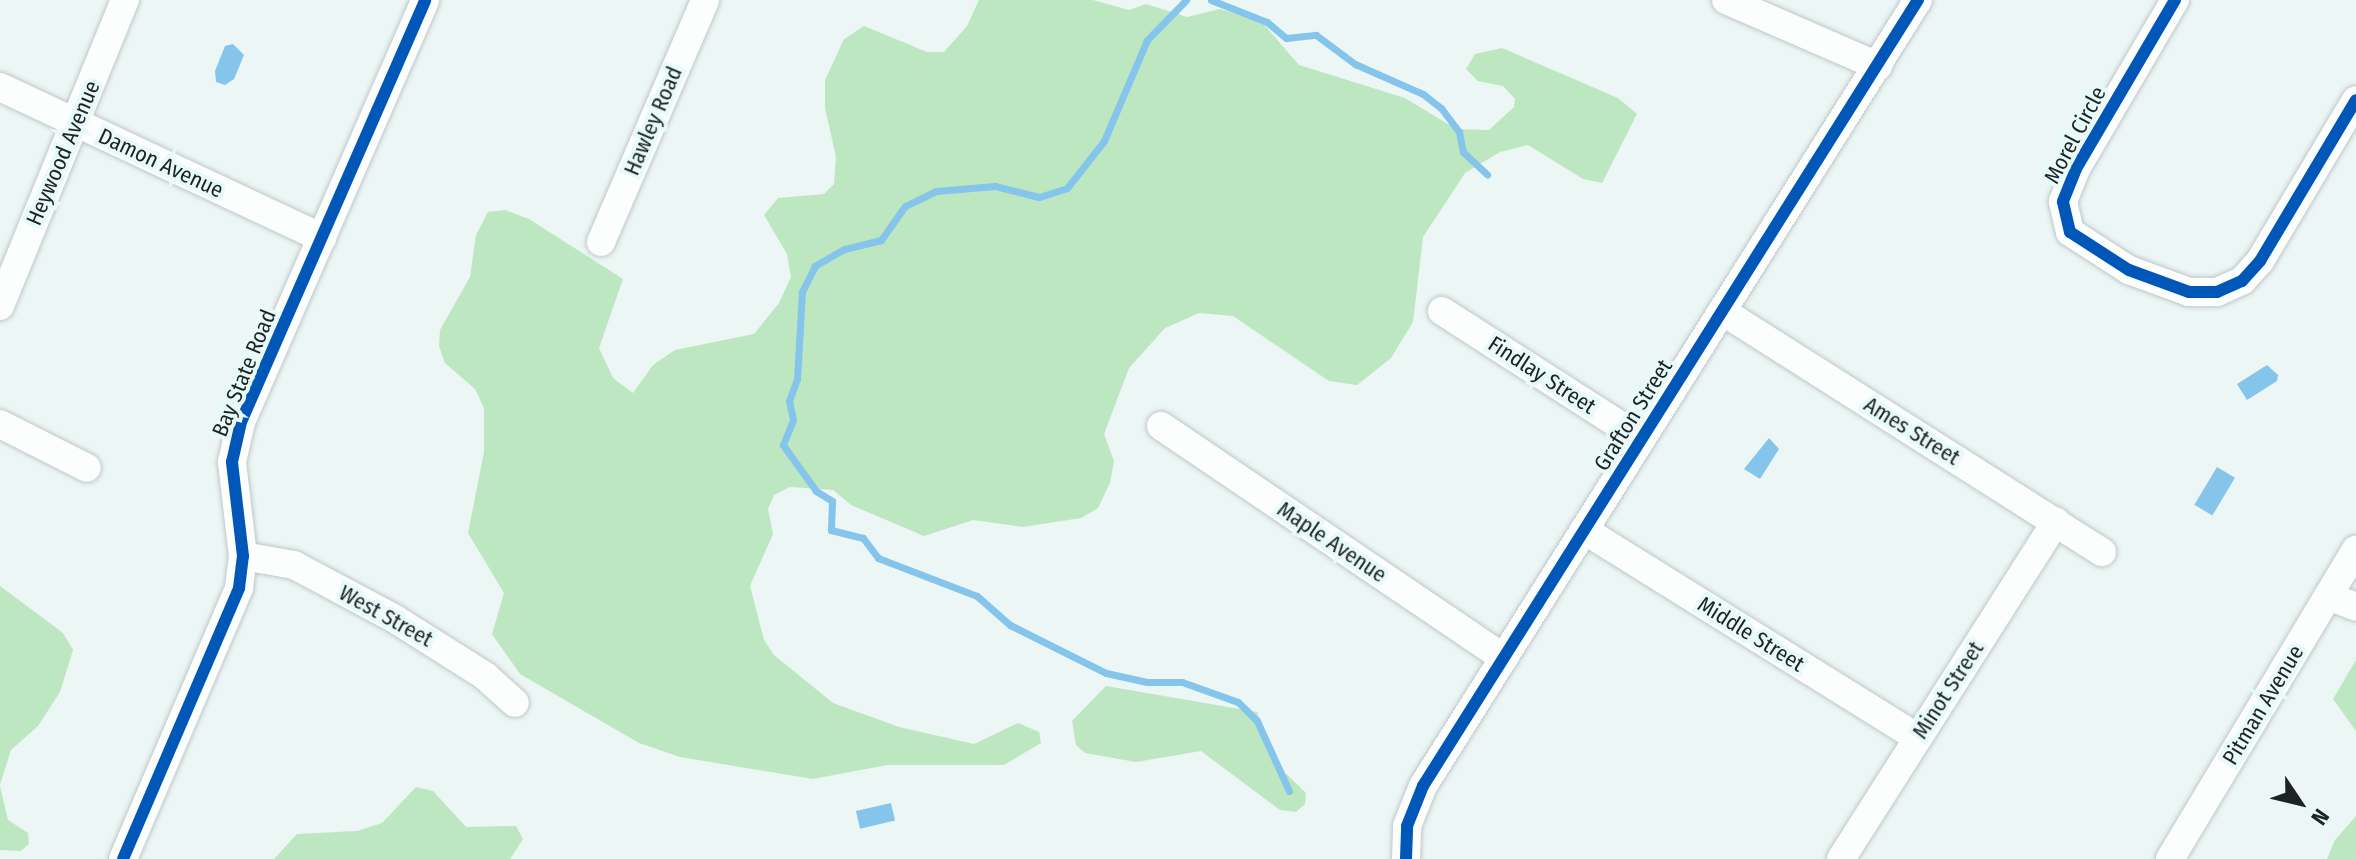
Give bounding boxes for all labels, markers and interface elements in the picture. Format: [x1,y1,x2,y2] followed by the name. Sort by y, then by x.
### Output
[618,63,688,179] street label: Hawley Road
[21,77,105,229] street label: Heywood Avenue
[2038,82,2112,188] street label: Morel Circle
[94,123,228,203] street label: Damon Avenue
[207,306,281,440] street label: Bay State Road
[1483,330,1601,420] street label: Findlay Street
[1588,354,1678,476] street label: Grafton Street
[1859,391,1965,471] street label: Ames Street
[1272,496,1392,588] street label: Maple Avenue
[335,579,437,653] street label: West Street
[1693,591,1809,677] street label: Middle Street
[1907,636,1989,744] street label: Minot Street
[2217,640,2309,770] street label: Pitman Avenue
[2260,763,2340,843] north arrow
[2305,804,2335,830] text: N

